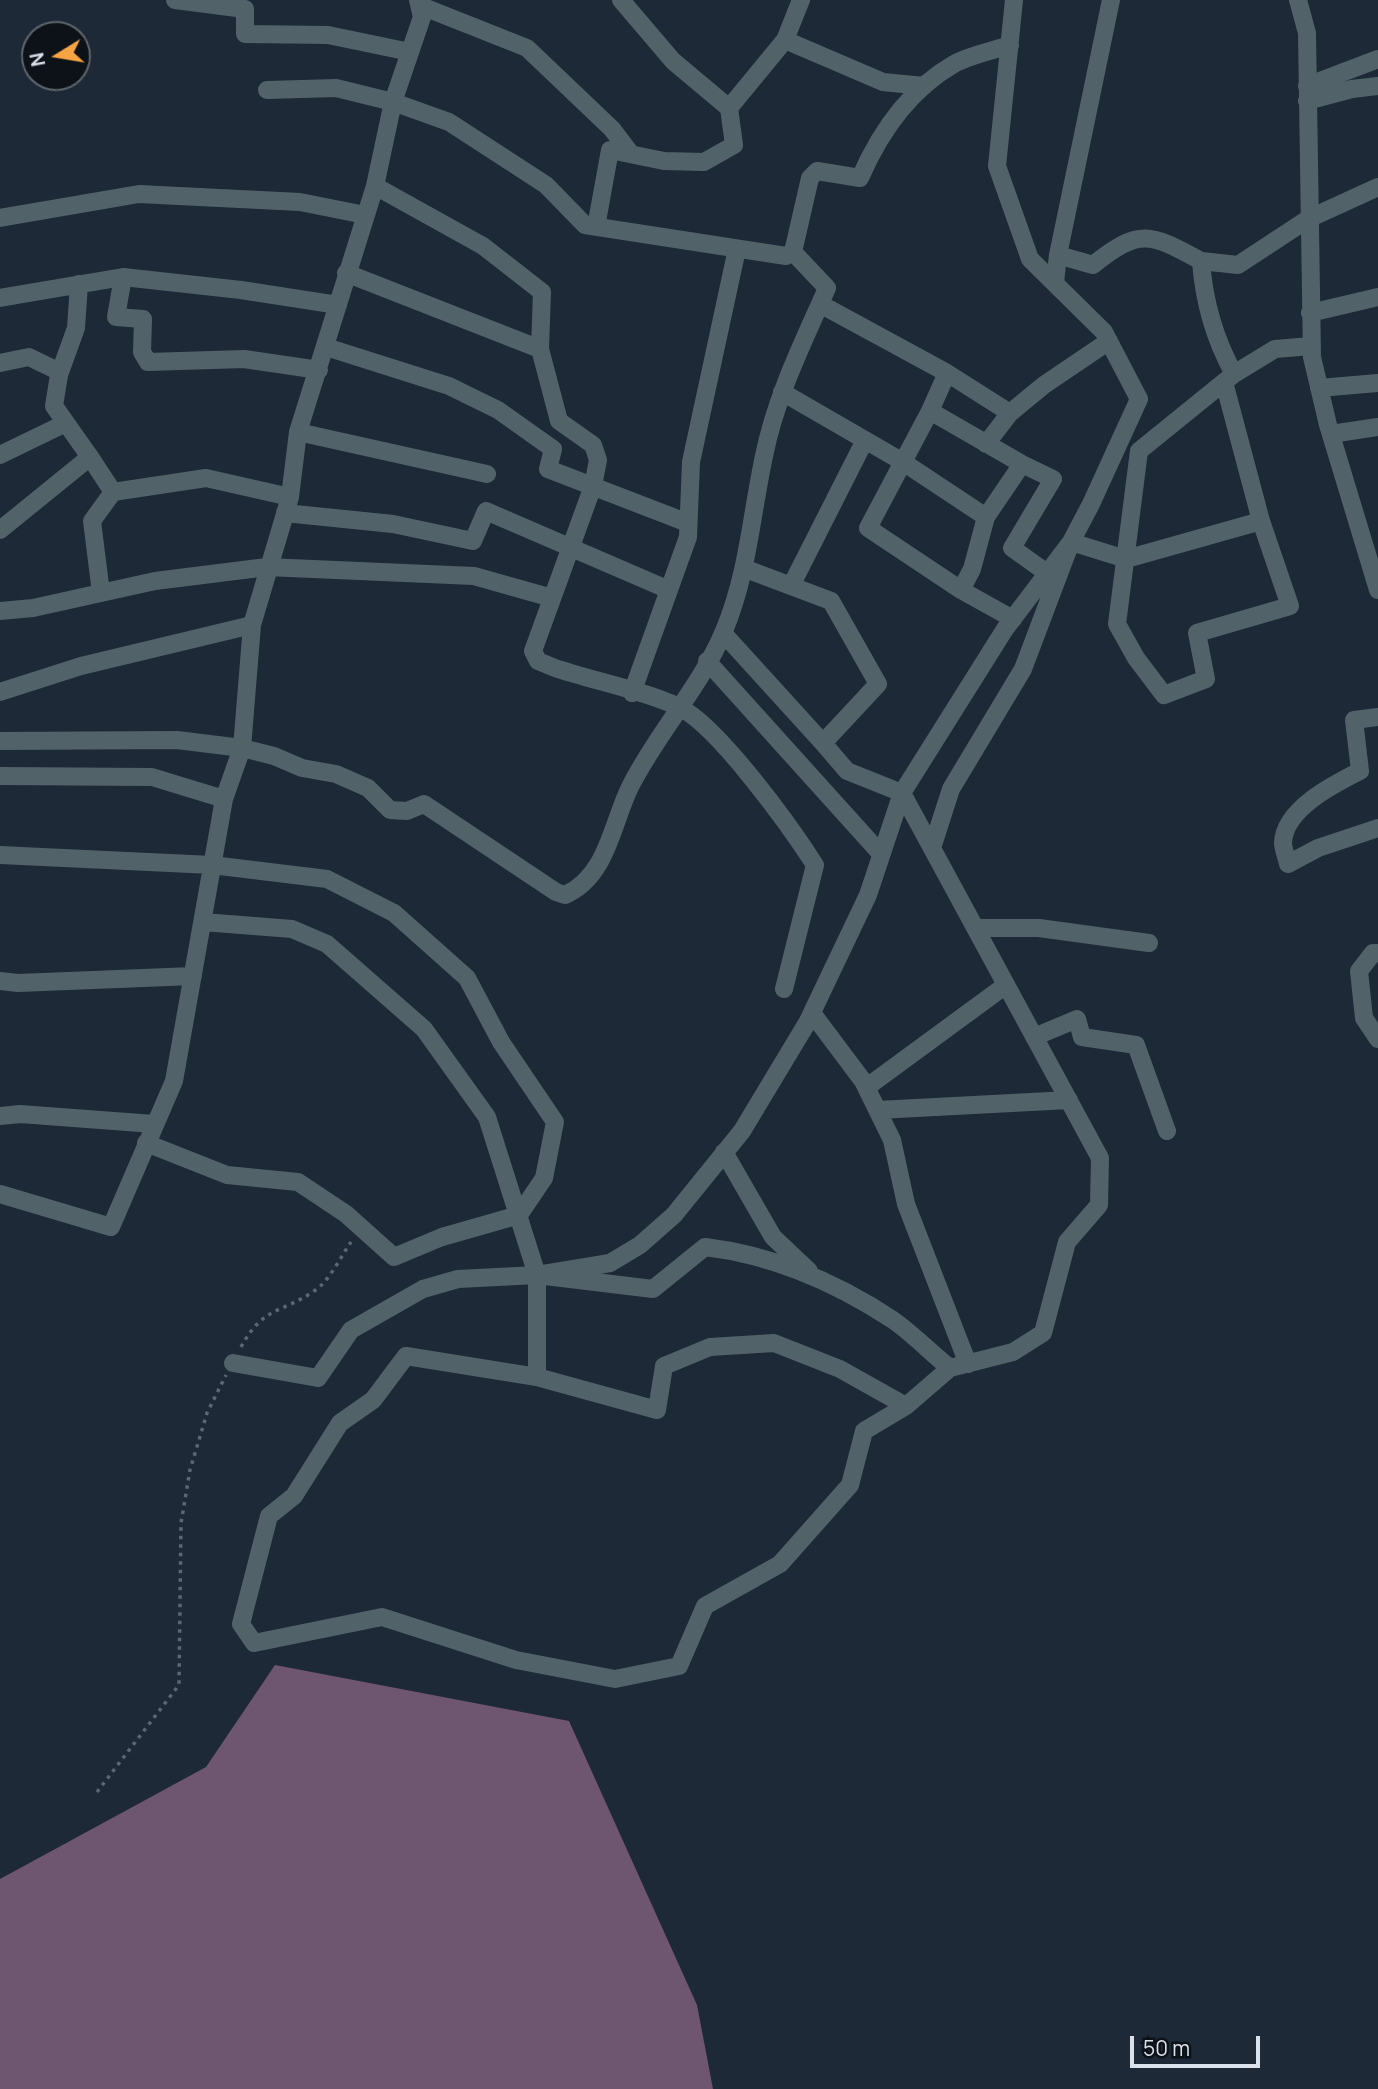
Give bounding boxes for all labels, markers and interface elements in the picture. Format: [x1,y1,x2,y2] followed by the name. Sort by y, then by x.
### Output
[21,21,91,91] north arrow
[23,50,51,69] text: N
[1133,2022,1262,2066] scale bar
[1143,2034,1190,2062] text: 50 m

